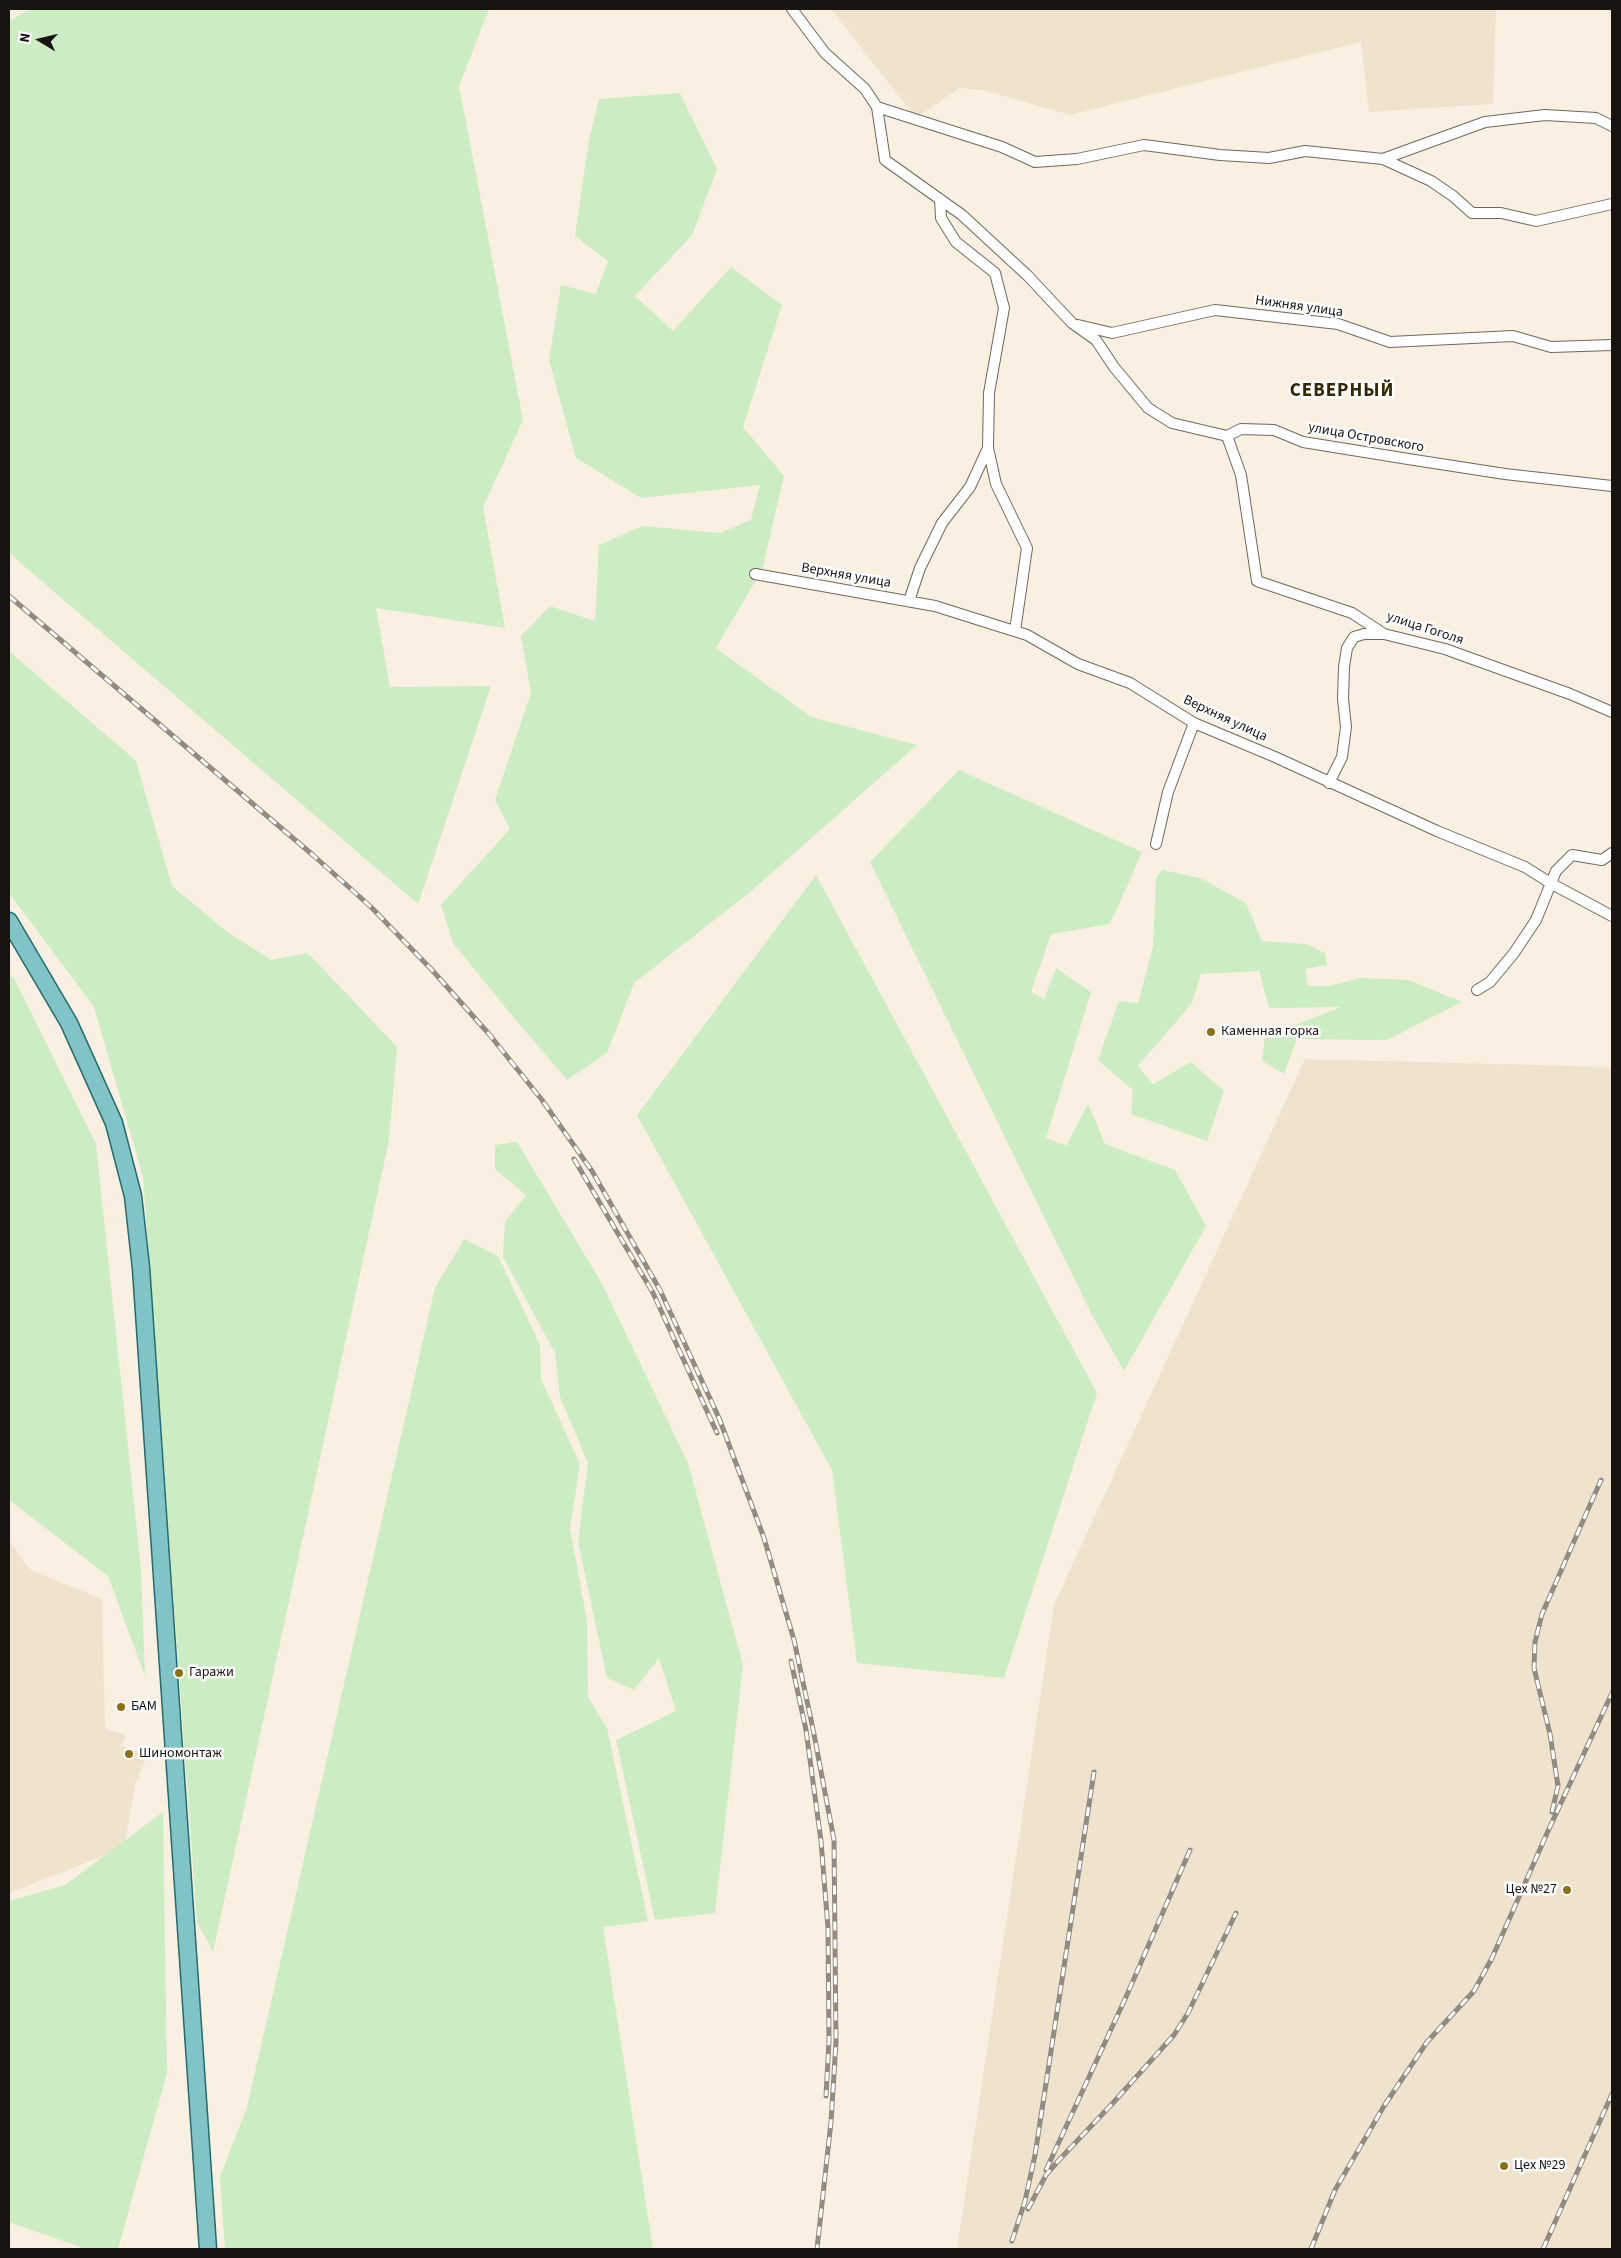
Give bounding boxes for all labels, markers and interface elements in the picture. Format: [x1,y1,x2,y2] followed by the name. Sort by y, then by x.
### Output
[15,15,65,65] north arrow
[15,31,36,44] text: N
[1254,293,1344,321] street label: Нижняя улица
[1289,381,1395,403] district label: СЕВЕРНЫЙ
[1307,420,1425,456] street label: улица Островского
[800,560,892,592] street label: Верхняя улица
[1384,609,1466,649] street label: улица Гоголя
[1180,692,1270,746] street label: Верхняя улица
[1221,1024,1319,1040] place label: Каменная горка
[1205,1026,1217,1038] marker: Каменная горка
[189,1665,234,1681] place label: Гаражи
[173,1667,185,1679] marker: Гаражи
[131,1699,157,1715] place label: БАМ
[115,1701,127,1713] marker: БАМ
[139,1746,222,1762] place label: Шиномонтаж
[123,1748,135,1760] marker: Шиномонтаж
[1506,1882,1557,1898] place label: Цех №27
[1561,1884,1573,1896] marker: Цех №27
[1514,2158,1565,2174] place label: Цех №29
[1498,2160,1510,2172] marker: Цех №29

